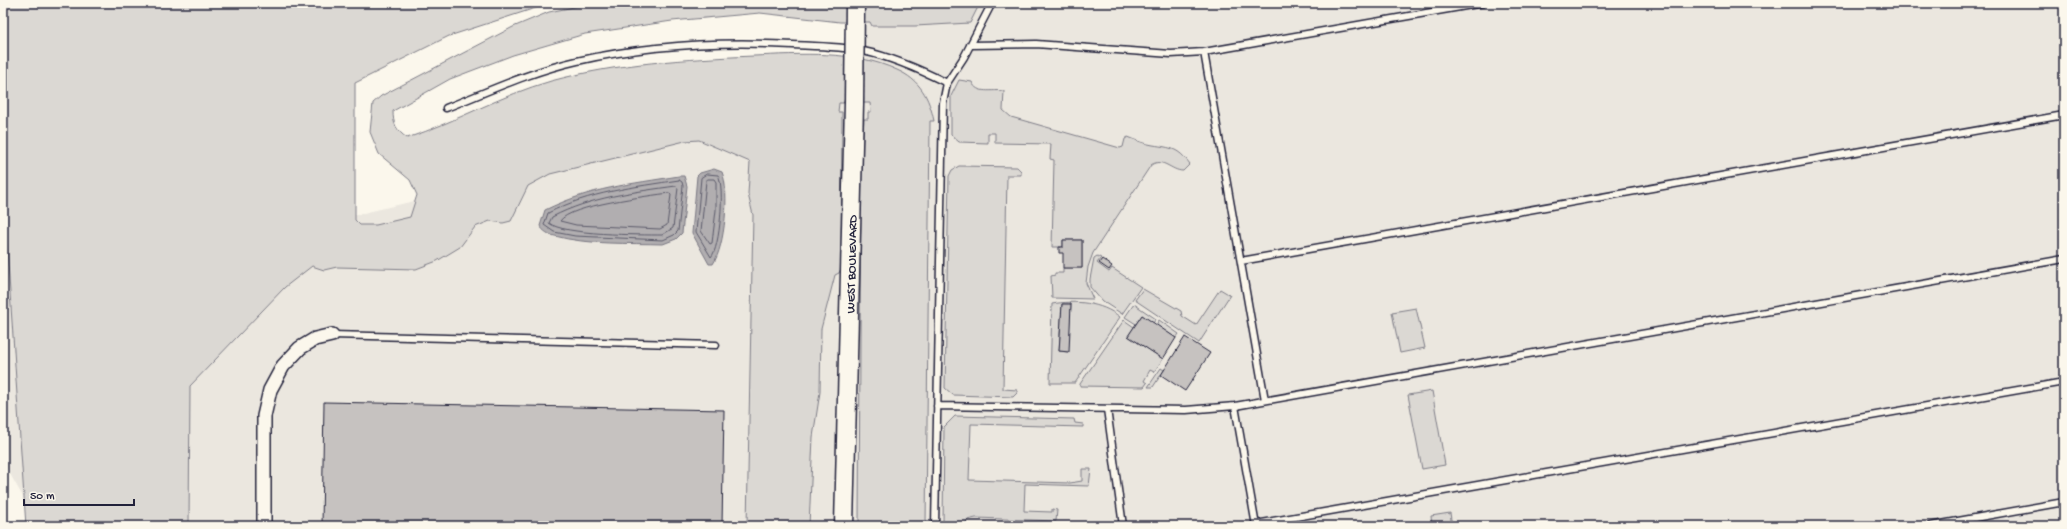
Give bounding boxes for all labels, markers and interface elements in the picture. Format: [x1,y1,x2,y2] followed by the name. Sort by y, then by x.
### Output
[844,214,861,313] street label: WEST BOULEVARD
[24,481,134,507] scale bar
[30,490,55,504] text: 50 m

